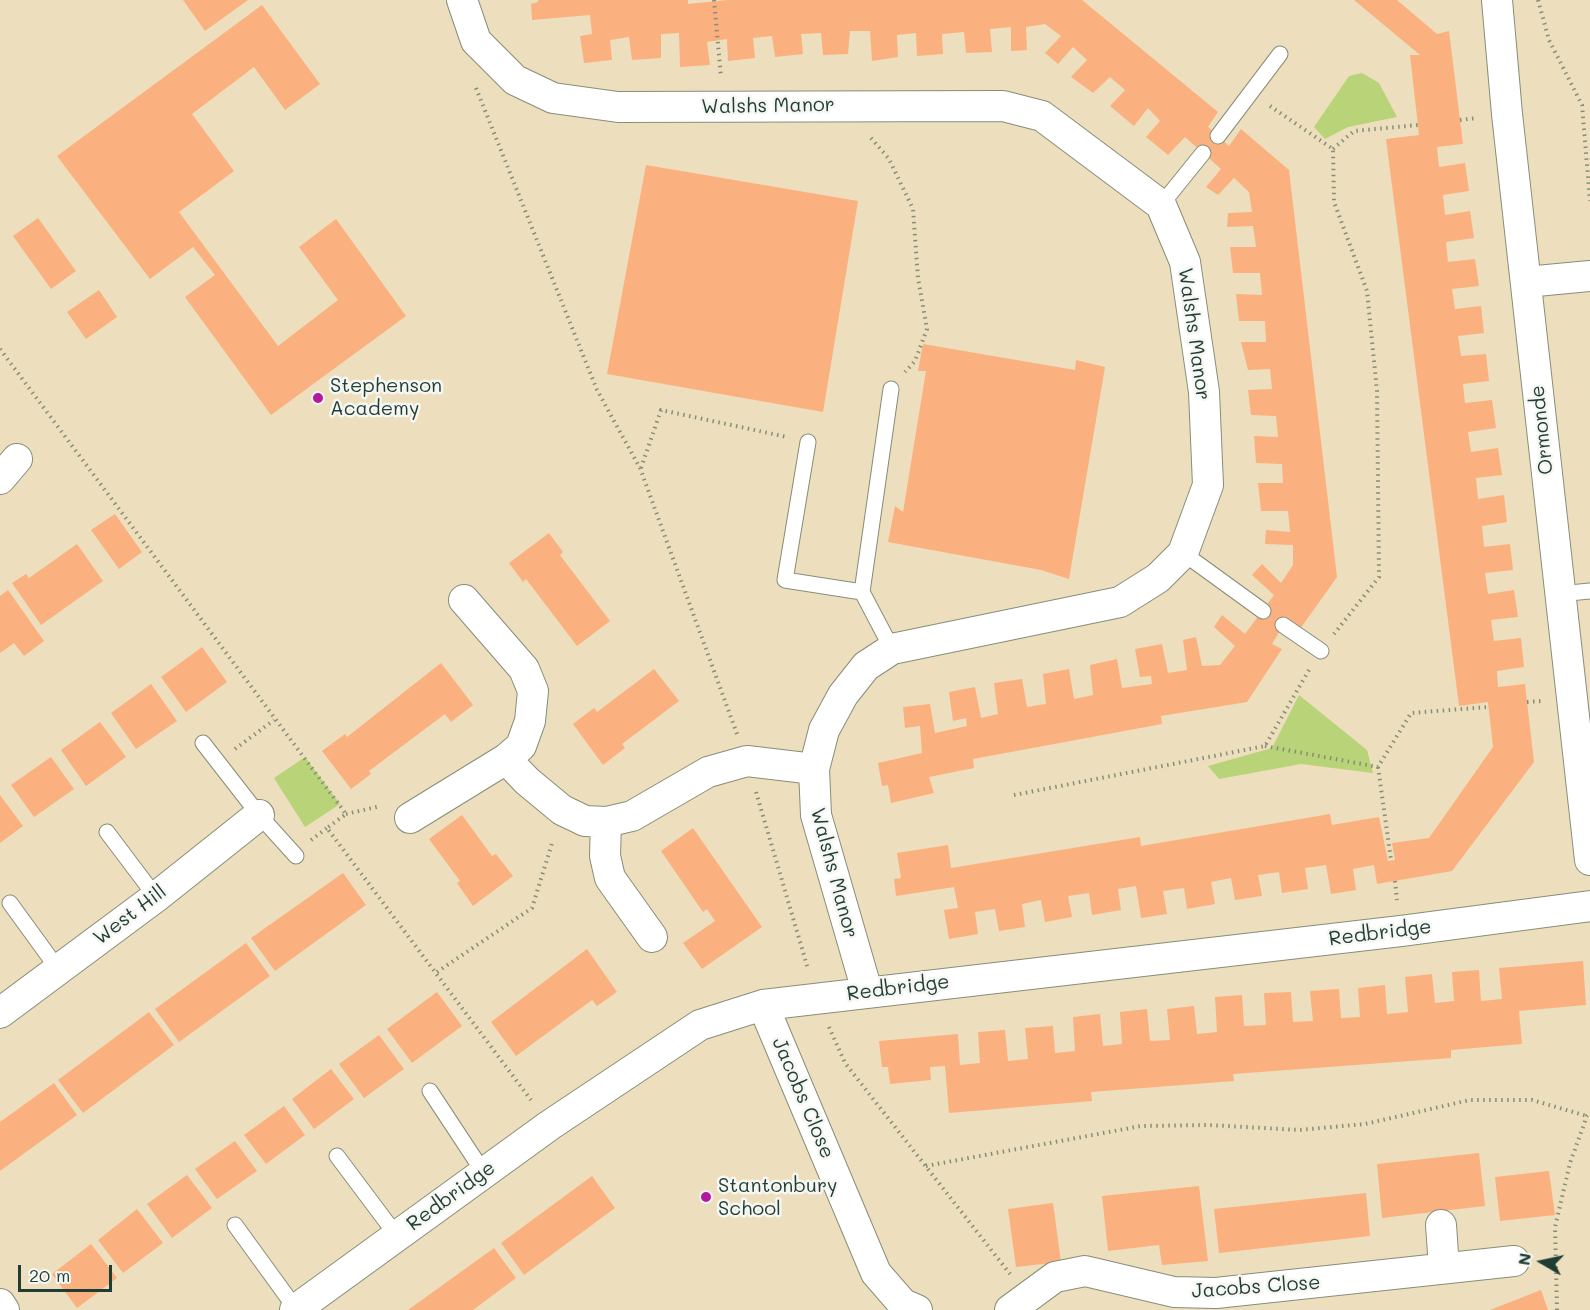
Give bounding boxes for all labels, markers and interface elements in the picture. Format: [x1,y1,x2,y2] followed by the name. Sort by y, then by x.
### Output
[701,93,835,119] street label: Walshs Manor
[1173,266,1215,402] street label: Walshs Manor
[330,374,442,421] place label: Stephenson Academy
[1525,384,1559,476] street label: Ormonde
[311,391,325,405] marker: Stephenson Academy
[805,805,863,941] street label: Walshs Manor
[89,880,171,950] street label: West Hill
[1327,915,1433,951] street label: Redbridge
[845,970,951,1006] street label: Redbridge
[767,1034,839,1162] street label: Jacobs Close
[402,1156,500,1236] street label: Redbridge
[718,1174,837,1221] place label: Stantonbury School
[699,1190,713,1204] marker: Stantonbury School
[1512,1232,1572,1292] north arrow
[1512,1251,1535,1267] text: N
[21,1253,116,1291] scale bar
[29,1263,70,1287] text: 20 m
[1191,1271,1321,1303] street label: Jacobs Close

